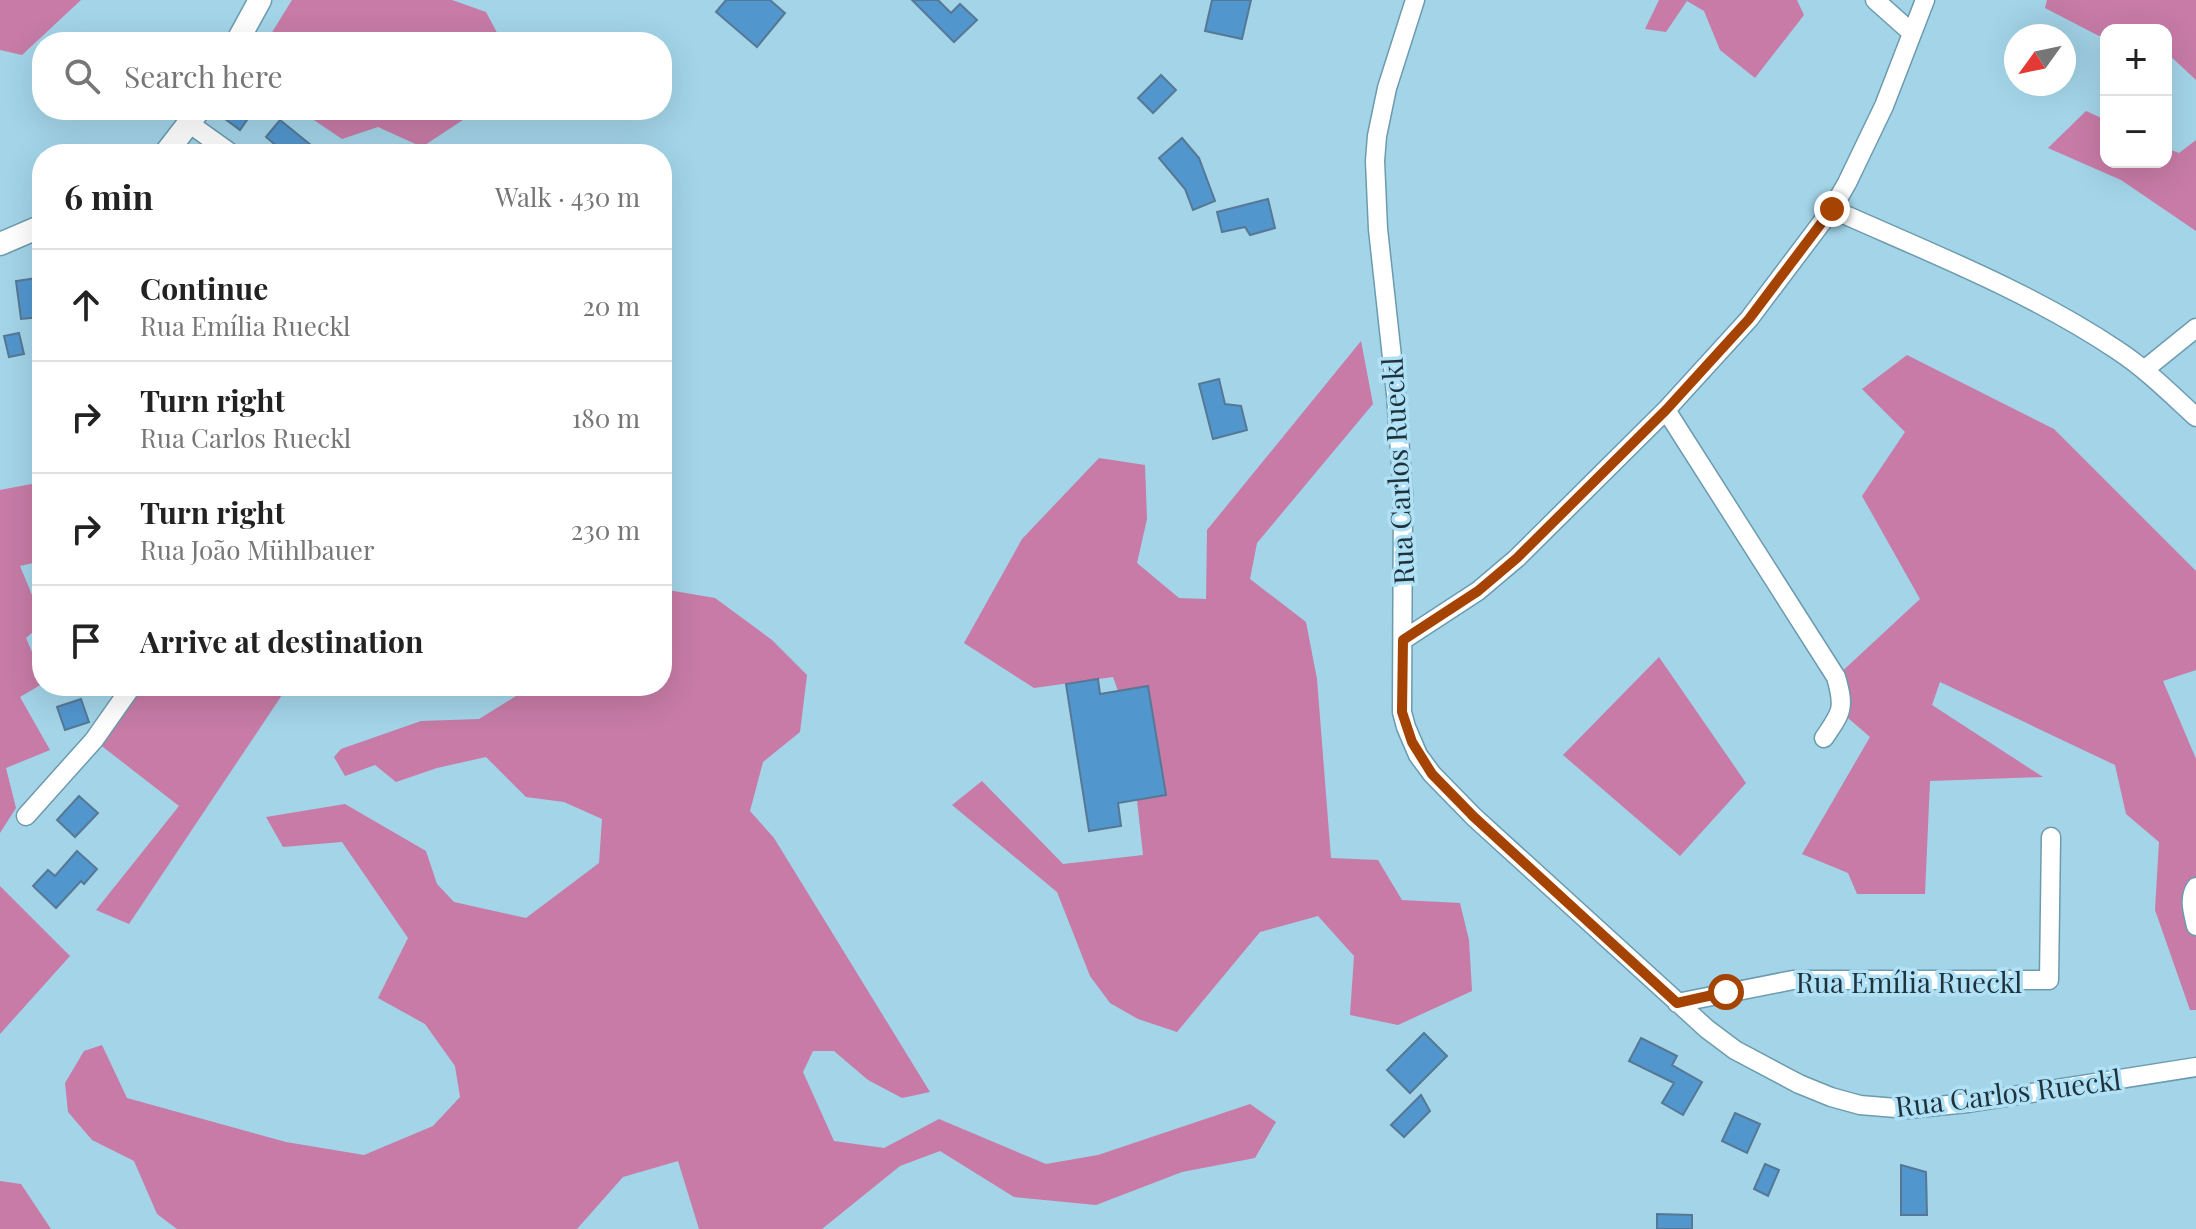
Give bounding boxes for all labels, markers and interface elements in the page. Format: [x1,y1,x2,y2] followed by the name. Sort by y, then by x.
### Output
[2004,24,2076,96] north arrow
[2100,24,2172,168] map controls
[2100,24,2172,96] button: +
[32,32,672,120] search box
[60,54,104,98] icon: search
[124,56,283,96] text: Search here
[2100,96,2172,168] button: −
[64,173,153,219] text: 6 min
[495,179,640,214] text: Walk · 430 m
[1814,191,1850,227] route end
[140,268,268,308] text: Continue
[64,283,108,327] icon: ahead
[582,288,640,323] text: 20 m
[140,308,350,343] text: Rua Emília Rueckl
[1373,356,1421,586] street label: Rua Carlos Rueckl
[140,380,285,420] text: Turn right
[64,395,108,439] icon: right
[572,400,640,435] text: 180 m
[140,420,351,455] text: Rua Carlos Rueckl
[140,492,285,532] text: Turn right
[64,507,108,551] icon: right
[571,512,640,547] text: 230 m
[140,532,375,567] text: Rua João Mühlbauer
[64,619,108,663] icon: arrive
[140,621,423,661] text: Arrive at destination
[1796,963,2022,1000] street label: Rua Emília Rueckl
[1708,974,1744,1010] route start
[1893,1060,2123,1124] street label: Rua Carlos Rueckl

